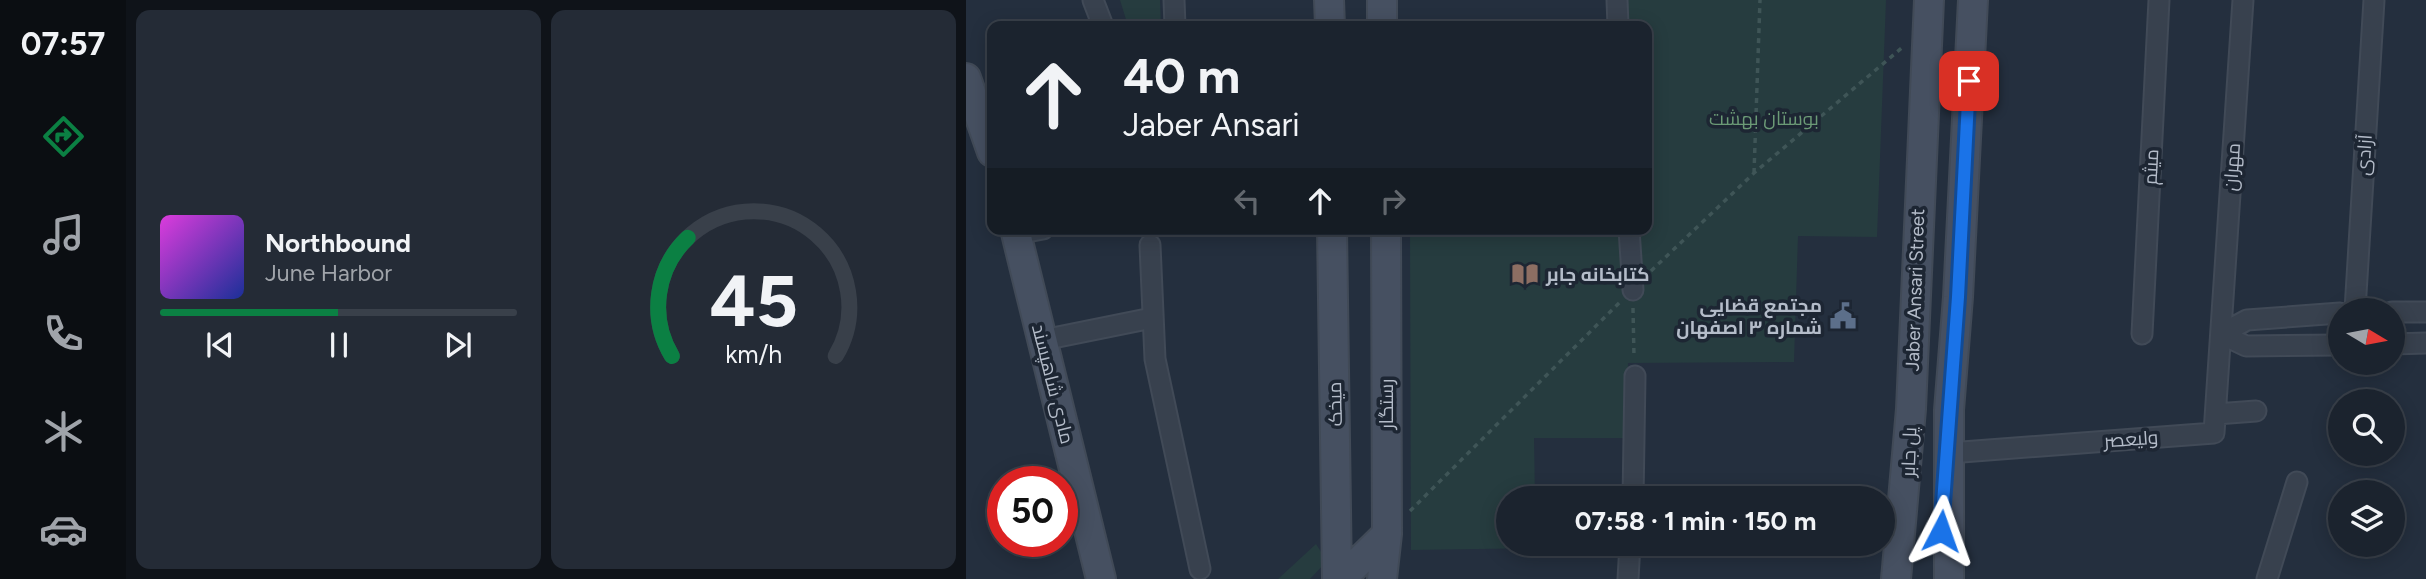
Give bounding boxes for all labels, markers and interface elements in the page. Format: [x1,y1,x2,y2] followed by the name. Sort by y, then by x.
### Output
[21,25,105,63] text: 07:57
[1123,46,1240,105] text: 40 m
[1008,49,1099,140] icon: ahead
[1939,51,1999,111] pin
[1950,62,1988,100] icon: arrive
[1123,106,1300,144] text: Jaber Ansari
[1709,107,1819,130] park label: بوستان بهشت
[39,112,88,161] icon: directions
[2351,134,2377,176] street label: آزادی
[2219,142,2245,192] street label: مهران
[2139,148,2165,186] street label: میثم
[1228,182,1266,220] icon: left
[1301,182,1339,220] icon: ahead
[1374,182,1412,220] icon: right
[1901,208,1929,372] street label: Jaber Ansari Street
[39,210,88,259] icon: music
[265,227,411,259] text: Northbound
[709,257,798,344] text: 45
[265,259,392,287] text: June Harbor
[1510,259,1540,289] library icon: کتابخانه جابر
[1545,263,1649,286] place label: کتابخانه جابر
[1676,294,1822,339] place label: مجتمع قضایی شماره ۳ اصفهان
[2328,298,2404,374] north arrow
[2328,298,2405,557] map controls
[1828,301,1858,331] public building icon: مجتمع قضایی شماره ۳ اصفهان
[39,309,88,358] icon: phone
[1027,322,1079,446] street label: مادی شاهپسند
[201,326,239,364] icon: previous
[320,326,358,364] icon: pause
[439,326,477,364] icon: next
[725,338,782,368] text: km/h
[1375,379,1398,430] street label: رستگار
[1323,381,1347,427] street label: میخک
[2328,389,2405,466] button: search
[39,407,88,456] icon: climate
[2102,426,2159,452] street label: ولیعصر
[1897,427,1922,478] street label: پل جابر
[987,466,1078,557] speed limit sign: 50
[2328,480,2405,557] button: layers
[1904,494,1978,568] position arrow
[39,505,88,554] icon: car
[1575,505,1816,537] text: 07:58 · 1 min · 150 m

